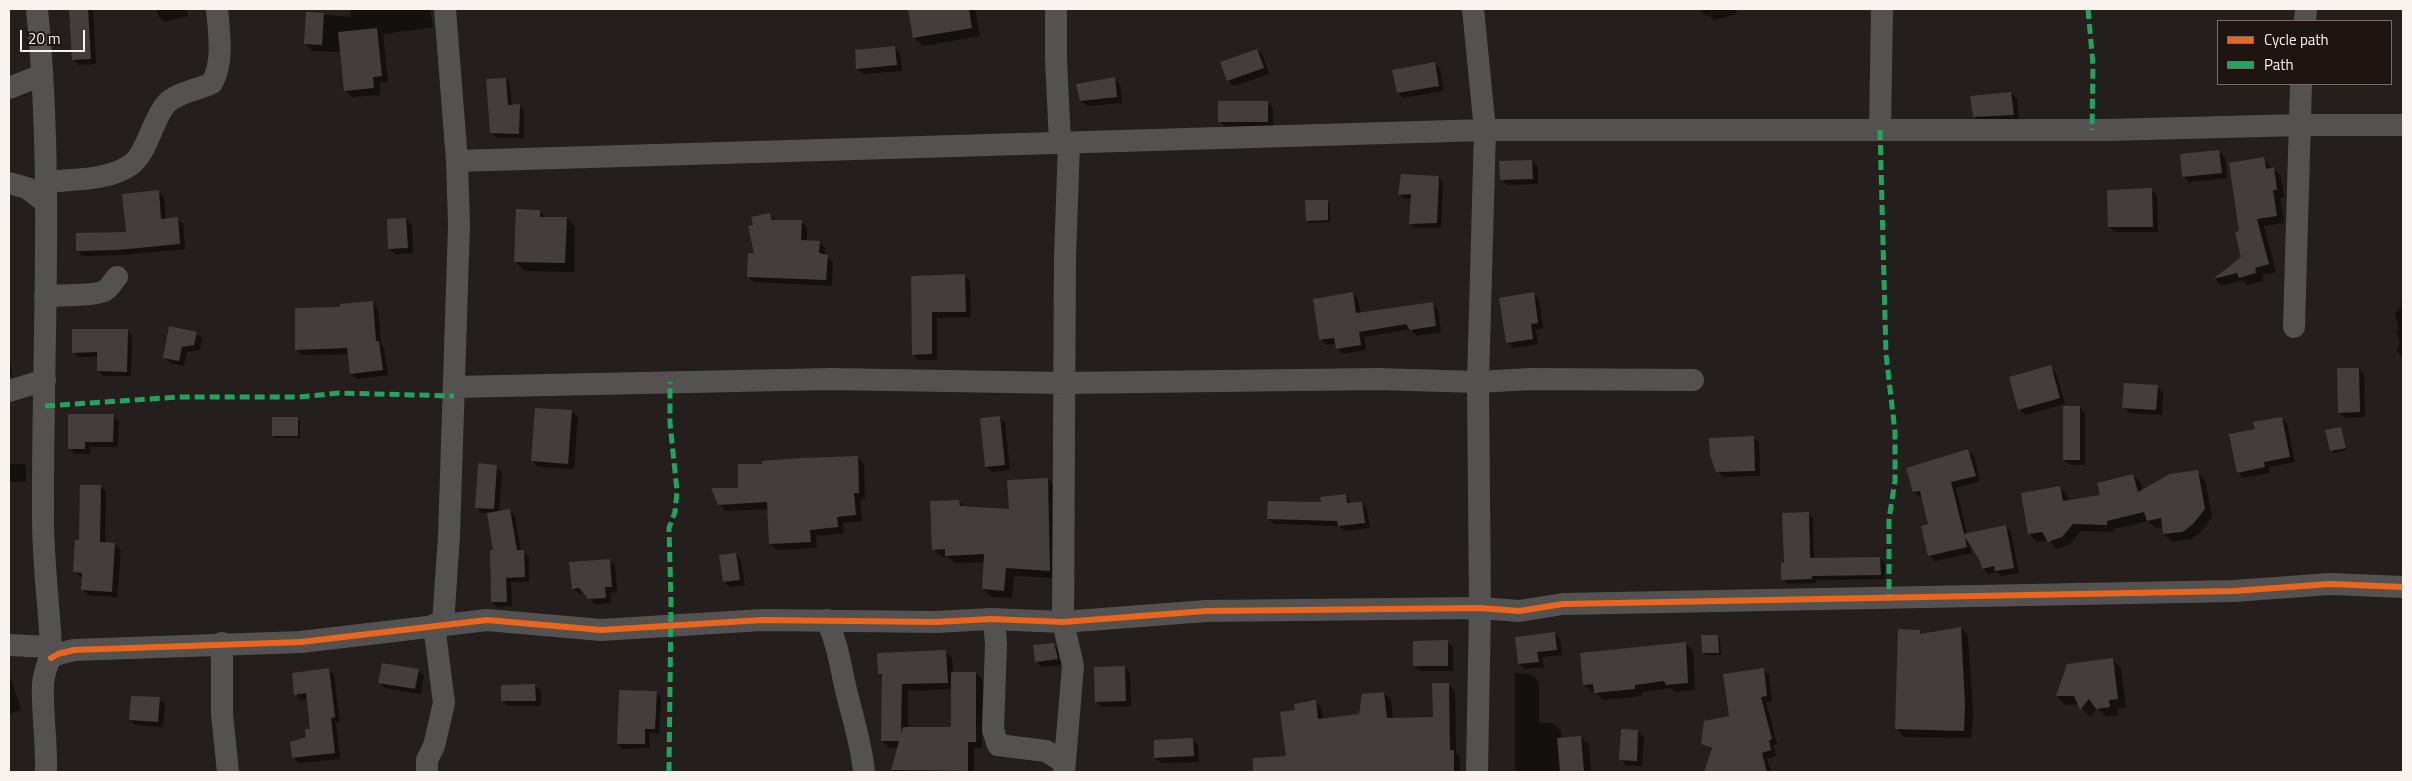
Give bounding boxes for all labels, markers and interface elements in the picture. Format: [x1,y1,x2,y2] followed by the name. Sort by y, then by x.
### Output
[22,20,88,52] scale bar
[2217,20,2392,85] legend
[28,27,61,50] text: 20 m
[2264,28,2329,51] text: Cycle path
[2264,53,2294,76] text: Path

